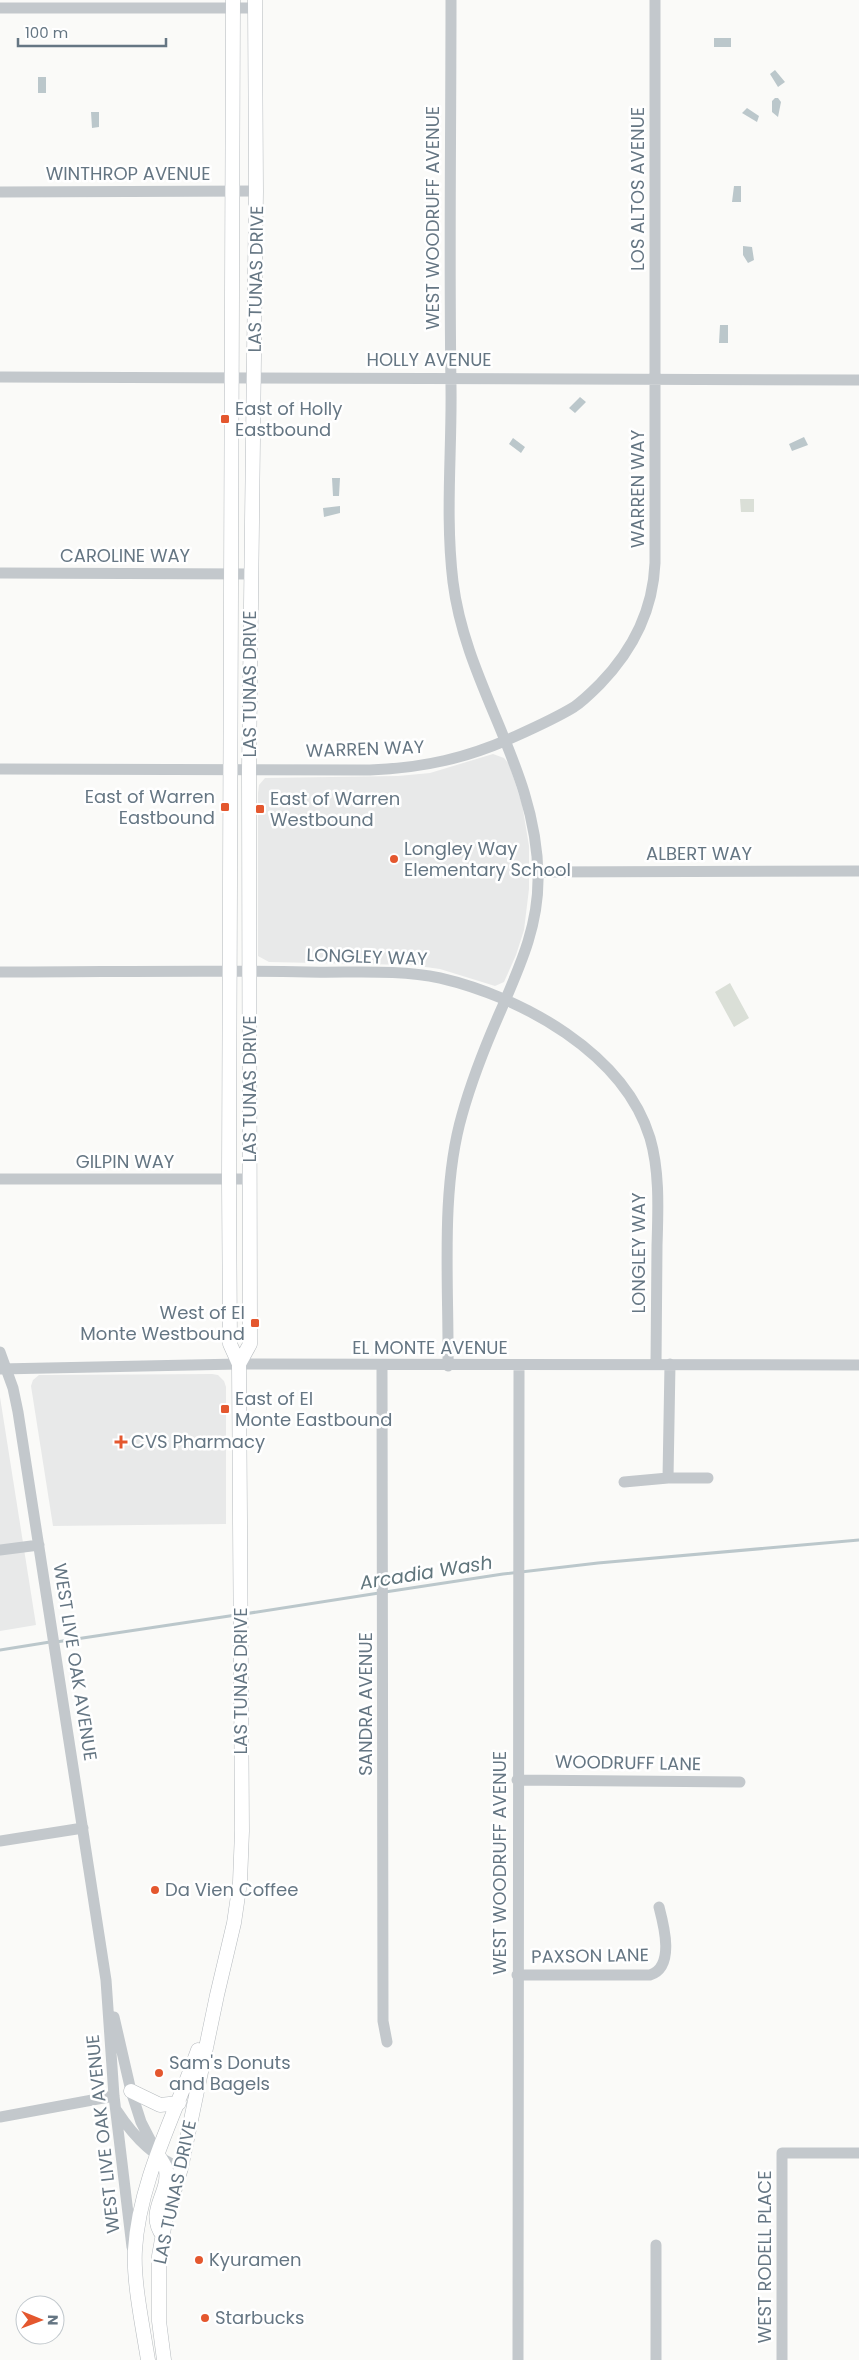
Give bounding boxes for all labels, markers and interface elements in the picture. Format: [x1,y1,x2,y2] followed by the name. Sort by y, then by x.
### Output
[18,15,165,47] scale bar
[25,22,68,43] text: 100 m
[420,106,445,330] street label: WEST WOODRUFF AVENUE
[625,107,650,271] street label: LOS ALTOS AVENUE
[46,161,210,186] street label: WINTHROP AVENUE
[242,205,269,353] street label: LAS TUNAS DRIVE
[366,347,492,372] street label: HOLLY AVENUE
[235,396,342,442] place label: East of Holly Eastbound
[219,413,231,425] marker: East of Holly Eastbound
[625,429,650,548] street label: WARREN WAY
[60,543,191,568] street label: CAROLINE WAY
[237,611,262,757] street label: LAS TUNAS DRIVE
[305,734,425,763] street label: WARREN WAY
[85,784,215,830] place label: East of Warren Eastbound
[270,786,400,832] place label: East of Warren Westbound
[219,801,231,813] marker: East of Warren Eastbound
[254,803,266,815] marker: East of Warren Westbound
[404,836,571,882] place label: Longley Way Elementary School
[646,841,752,866] street label: ALBERT WAY
[388,853,400,865] marker: Longley Way Elementary School
[306,942,428,971] street label: LONGLEY WAY
[237,1016,262,1162] street label: LAS TUNAS DRIVE
[76,1149,175,1174] street label: GILPIN WAY
[626,1192,651,1314] street label: LONGLEY WAY
[80,1300,245,1346] place label: West of El Monte Westbound
[249,1317,261,1329] marker: West of El Monte Westbound
[352,1335,508,1360] street label: EL MONTE AVENUE
[235,1386,392,1432] place label: East of El Monte Eastbound
[219,1403,231,1415] marker: East of El Monte Eastbound
[131,1429,265,1454] place label: CVS Pharmacy
[115,1436,127,1448] marker: CVS Pharmacy
[357,1549,494,1596] water label: Arcadia Wash
[48,1561,103,1763] street label: WEST LIVE OAK AVENUE
[228,1608,253,1754] street label: LAS TUNAS DRIVE
[353,1632,378,1776] street label: SANDRA AVENUE
[555,1749,701,1776] street label: WOODRUFF LANE
[487,1751,512,1975] street label: WEST WOODRUFF AVENUE
[165,1877,298,1902] place label: Da Vien Coffee
[149,1884,161,1896] marker: Da Vien Coffee
[531,1942,649,1969] street label: PAXSON LANE
[80,2033,125,2235] street label: WEST LIVE OAK AVENUE
[169,2050,291,2096] place label: Sam's Donuts and Bagels
[153,2067,165,2079] marker: Sam's Donuts and Bagels
[147,2117,202,2266] street label: LAS TUNAS DRIVE
[752,2171,777,2343] street label: WEST RODELL PLACE
[209,2247,302,2272] place label: Kyuramen
[193,2254,205,2266] marker: Kyuramen
[15,2295,65,2345] north arrow
[215,2305,304,2330] place label: Starbucks
[199,2312,211,2324] marker: Starbucks
[43,2315,63,2326] text: N

